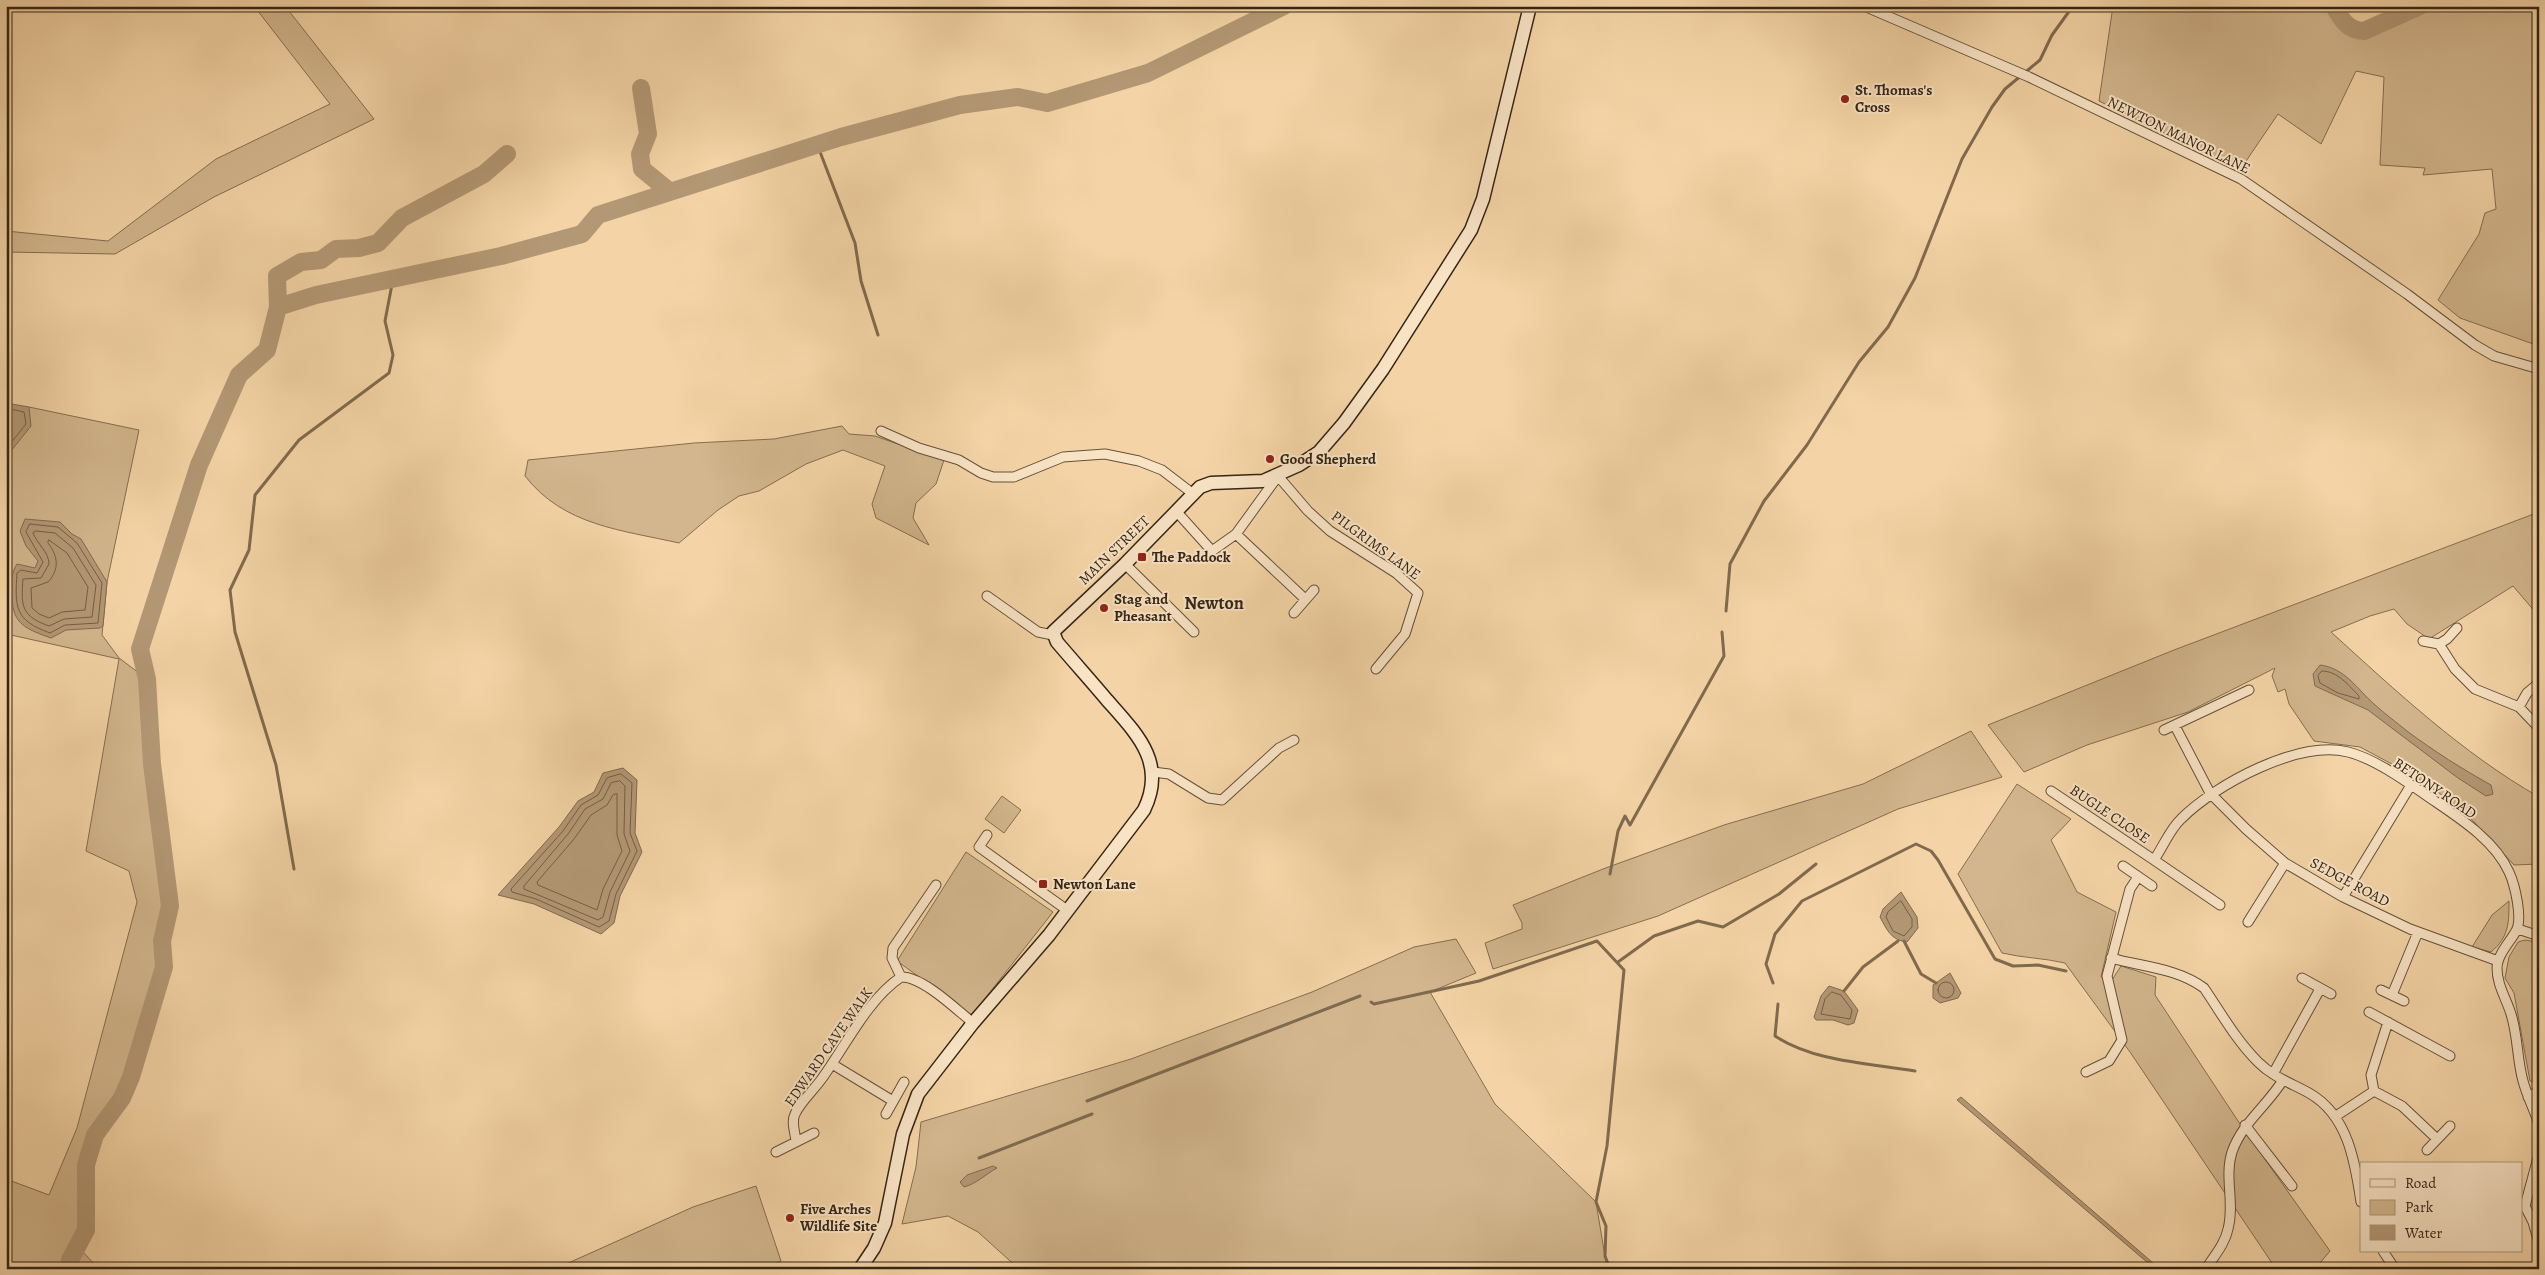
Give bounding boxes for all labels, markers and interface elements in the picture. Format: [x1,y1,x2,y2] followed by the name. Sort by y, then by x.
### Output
[1855,80,1932,117] place label: St. Thomas's Cross
[2104,92,2254,178] street label: NEWTON MANOR LANE
[1839,93,1851,105] marker: St. Thomas's Cross
[1280,449,1377,469] place label: Good Shepherd
[1264,453,1276,465] marker: Good Shepherd
[1327,506,1425,584] street label: PILGRIMS LANE
[1074,510,1155,589] street label: MAIN STREET
[1152,547,1231,567] place label: The Paddock
[1136,551,1148,563] marker: The Paddock
[1114,589,1172,626] place label: Stag and Pheasant
[1184,591,1244,615] district label: Newton
[1098,602,1110,614] marker: Stag and Pheasant
[2389,753,2481,823] street label: BETONY ROAD
[2066,780,2154,848] street label: BUGLE CLOSE
[2307,853,2393,911] street label: SEDGE ROAD
[1053,874,1136,894] place label: Newton Lane
[1037,878,1049,890] marker: Newton Lane
[779,983,877,1111] street label: EDWARD CAVE WALK
[2360,1162,2522,1252] legend
[2405,1173,2437,1193] text: Road
[2405,1197,2434,1217] text: Park
[799,1199,877,1236] place label: Five Arches Wildlife Site
[784,1212,796,1224] marker: Five Arches Wildlife Site
[2404,1223,2442,1243] text: Water

